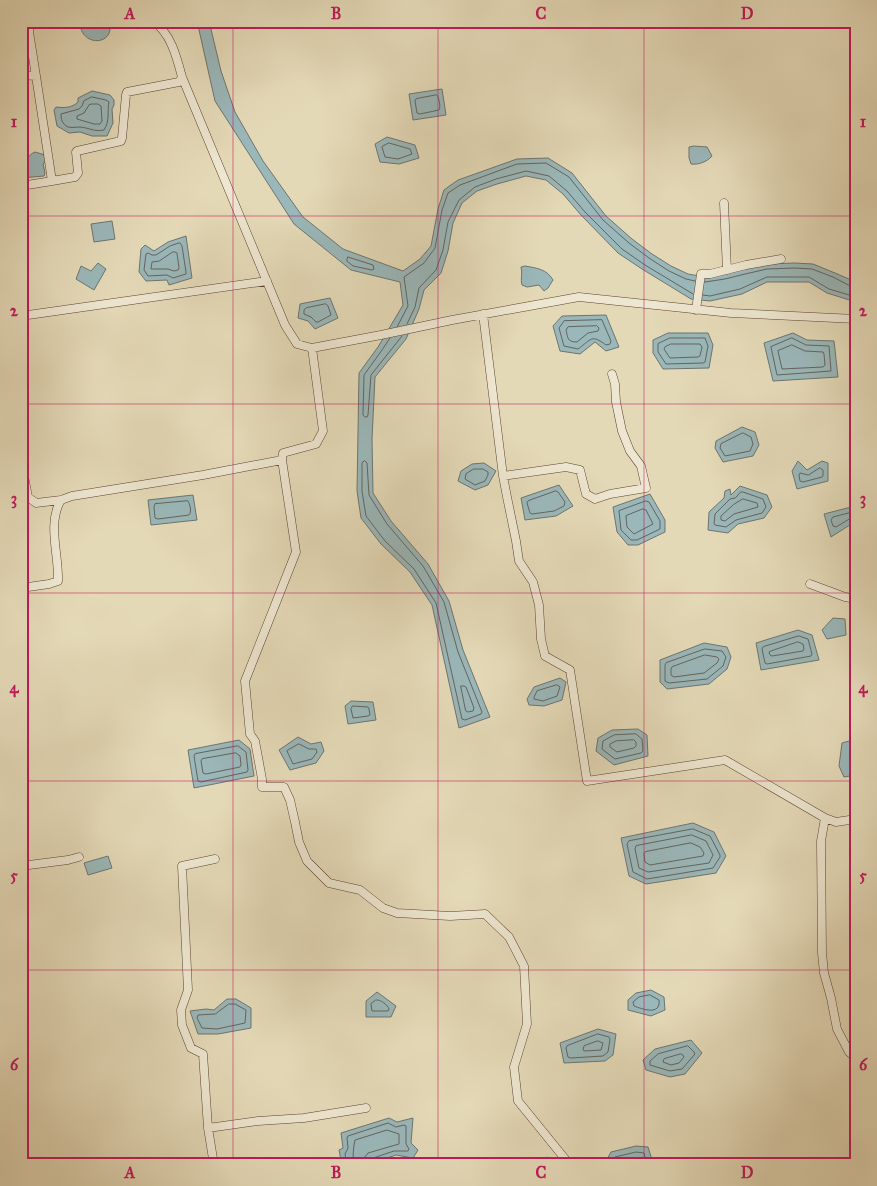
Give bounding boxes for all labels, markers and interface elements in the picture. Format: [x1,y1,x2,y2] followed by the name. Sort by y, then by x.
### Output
[124,4,136,23] text: A
[331,4,341,23] text: B
[536,4,547,23] text: C
[741,4,754,23] text: D
[11,112,18,131] text: 1
[860,112,867,131] text: 1
[10,301,19,320] text: 2
[859,301,868,320] text: 2
[11,489,17,509] text: 3
[860,489,866,509] text: 3
[10,678,20,698] text: 4
[859,678,869,698] text: 4
[10,866,18,885] text: 5
[859,866,867,885] text: 5
[10,1055,19,1074] text: 6
[859,1055,868,1074] text: 6
[124,1163,136,1182] text: A
[331,1163,341,1182] text: B
[536,1163,547,1182] text: C
[741,1163,754,1182] text: D

